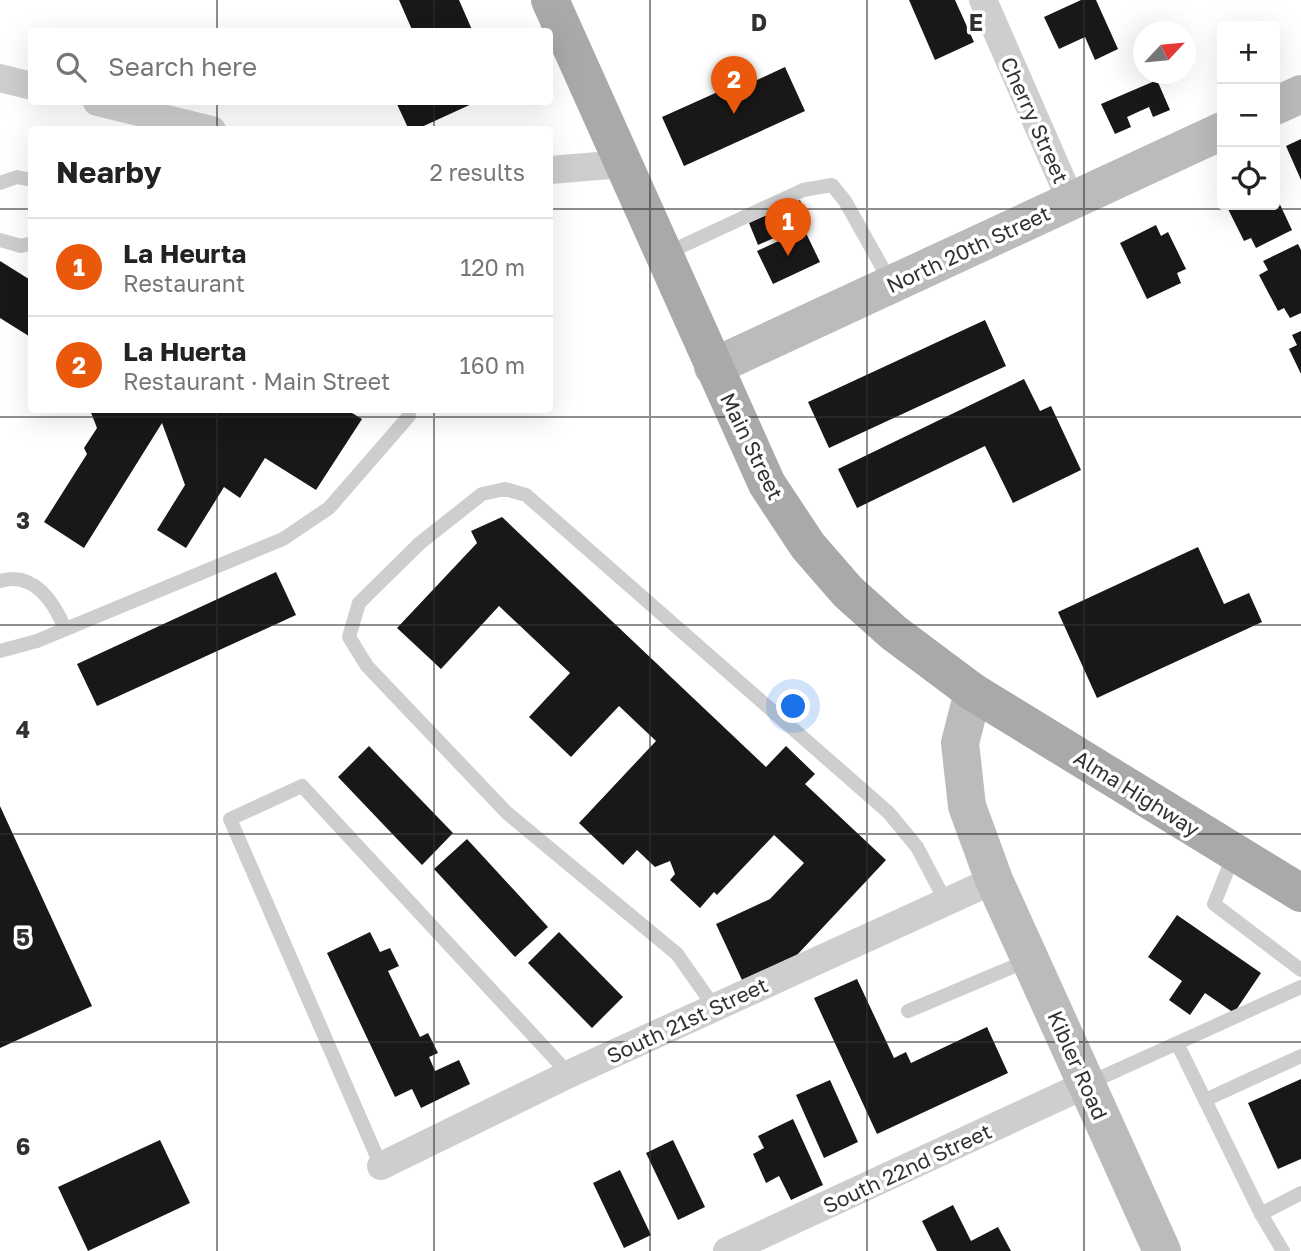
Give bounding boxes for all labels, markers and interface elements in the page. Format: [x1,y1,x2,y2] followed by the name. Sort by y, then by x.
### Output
[751,8,767,36] text: D
[969,8,983,36] text: E
[1133,21,1196,84] north arrow
[1217,21,1280,210] map controls
[1217,21,1280,84] button: +
[28,28,553,105] search box
[52,48,90,86] icon: search
[108,51,257,82] text: Search here
[996,53,1074,187] street label: Cherry Street
[711,56,757,114] pin: 2
[1217,84,1280,147] button: −
[1217,147,1280,210] button: locate
[56,154,161,190] text: Nearby
[429,158,525,186] text: 2 results
[765,198,811,256] pin: 1
[882,200,1054,298] street label: North 20th Street
[123,238,246,269] text: La Heurta
[73,253,85,281] text: 1
[460,253,525,281] text: 120 m
[123,269,245,297] text: Restaurant
[123,336,246,367] text: La Huerta
[72,351,86,379] text: 2
[460,351,525,379] text: 160 m
[123,367,390,395] text: Restaurant · Main Street
[715,388,789,504] street label: Main Street
[16,506,30,534] text: 3
[776,689,810,723] your location
[16,715,30,743] text: 4
[1069,744,1205,842] street label: Alma Highway
[16,923,30,951] text: 5
[602,971,772,1069] street label: South 21st Street
[1042,1006,1114,1124] street label: Kibler Road
[819,1118,995,1218] street label: South 22nd Street
[16,1132,30,1160] text: 6

